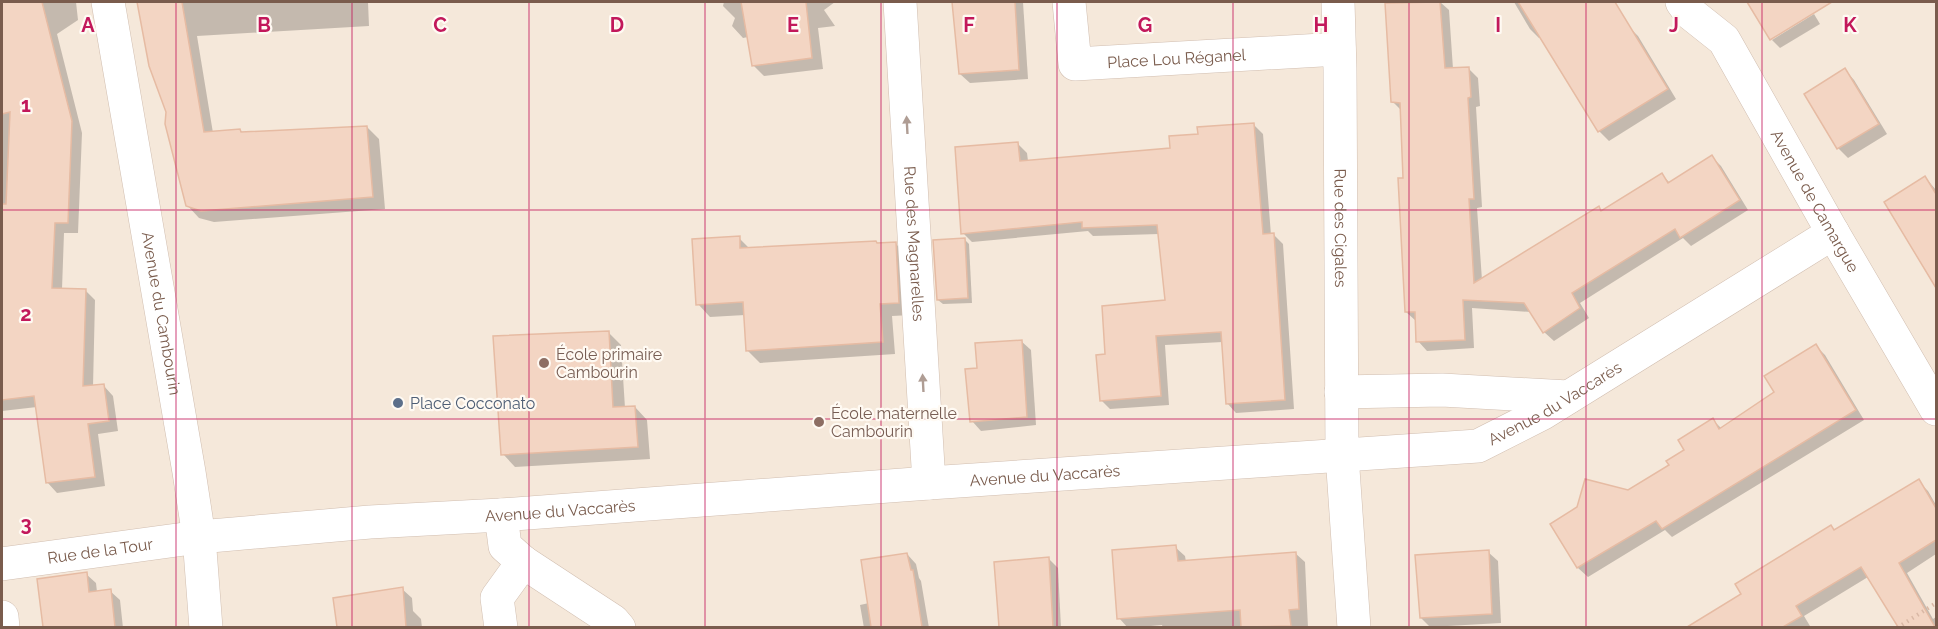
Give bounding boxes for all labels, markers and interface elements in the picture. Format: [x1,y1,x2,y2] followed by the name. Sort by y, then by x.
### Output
[81,13,95,37] text: A
[257,13,271,37] text: B
[433,13,447,37] text: C
[610,13,624,37] text: D
[787,13,799,37] text: E
[963,13,975,37] text: F
[1138,13,1152,37] text: G
[1314,13,1328,37] text: H
[1495,13,1501,37] text: I
[1669,13,1679,37] text: J
[1843,13,1857,37] text: K
[1107,45,1247,72] street label: Place Lou Réganel
[21,93,31,117] text: 1
[903,116,912,135] one-way arrow
[1767,126,1863,276] street label: Avenue de Camargue
[900,165,929,322] street label: Rue des Magnarelles
[1331,168,1351,288] street label: Rue des Cigales
[138,230,185,397] street label: Avenue du Cambourin
[20,302,32,326] text: 2
[556,344,662,382] place label: École primaire Cambourin
[537,356,551,370] marker: École primaire Cambourin
[1485,357,1625,449] street label: Avenue du Vaccarès
[918,373,927,392] one-way arrow
[410,394,535,413] place label: Place Cocconato
[391,396,405,410] marker: Place Cocconato
[831,403,957,441] place label: École maternelle Cambourin
[812,415,826,429] marker: École maternelle Cambourin
[969,461,1121,490] street label: Avenue du Vaccarès
[484,495,636,525] street label: Avenue du Vaccarès
[20,512,32,536] text: 3
[46,534,154,567] street label: Rue de la Tour

